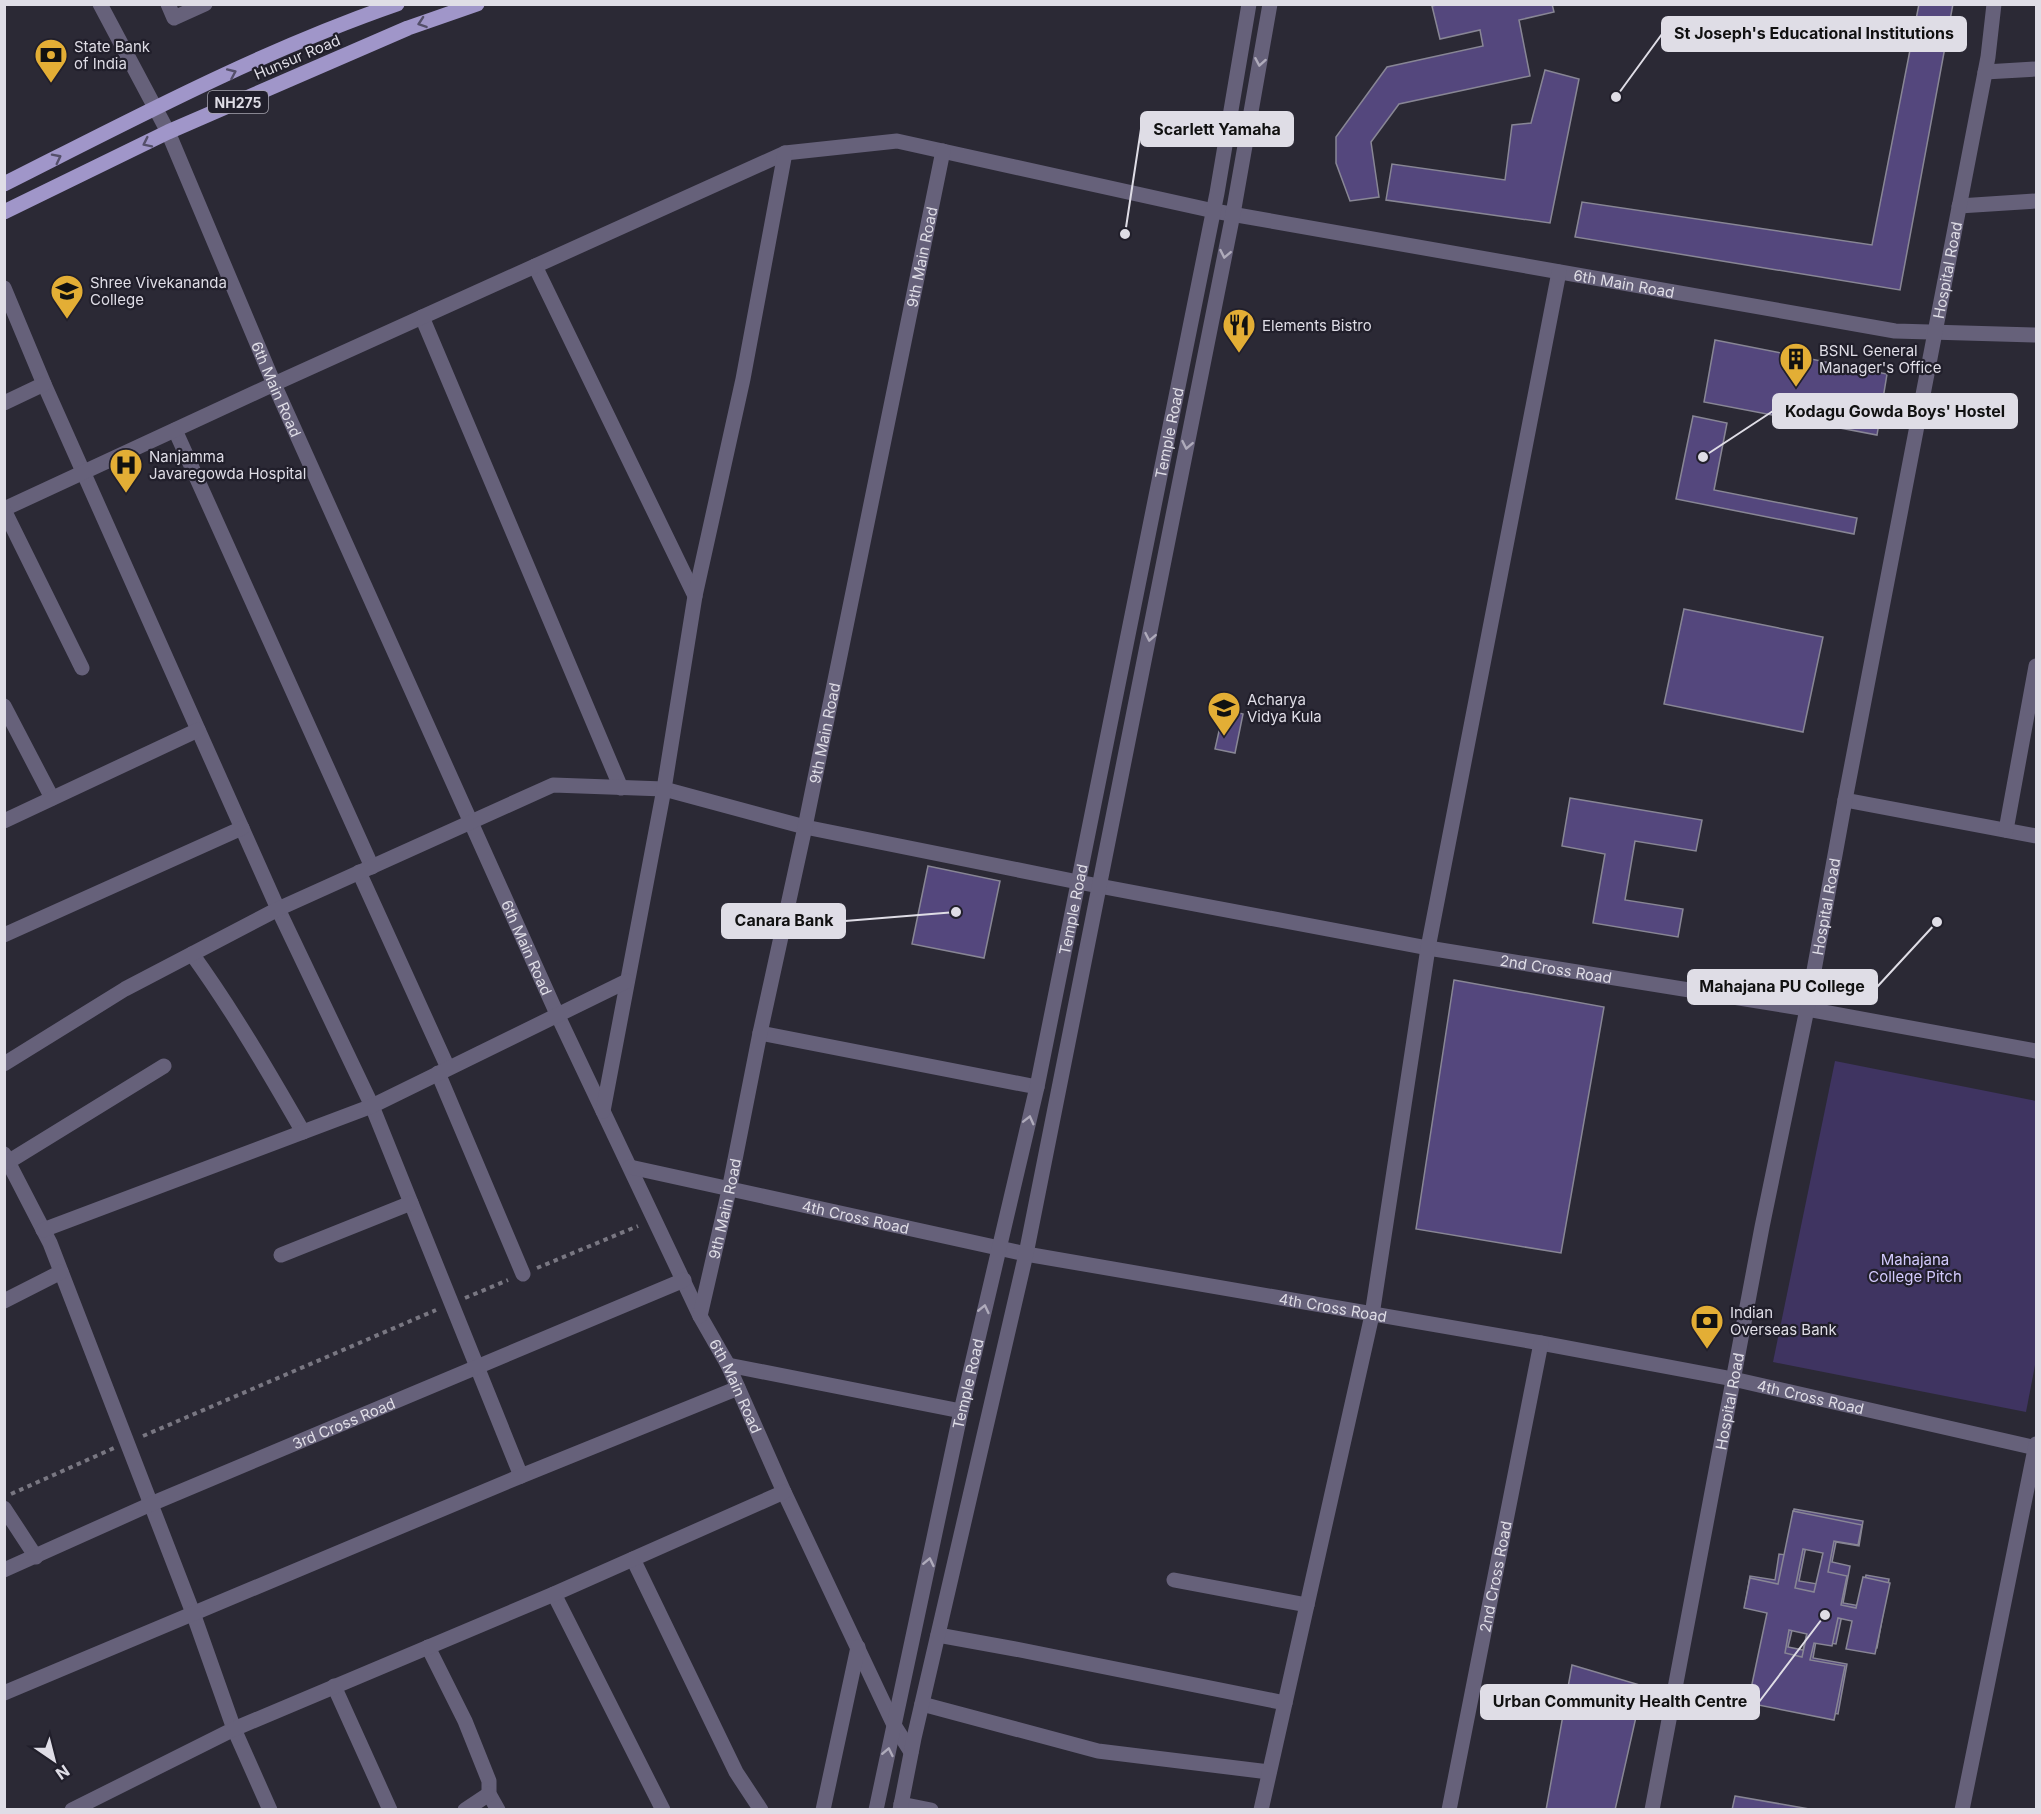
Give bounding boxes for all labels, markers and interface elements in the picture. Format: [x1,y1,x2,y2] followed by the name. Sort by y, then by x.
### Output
[417,16,428,29] one-way arrow
[1662,17,1966,51] callout: St Joseph's Educational Institutions
[1674,23,1954,43] text: St Joseph's Educational Institutions
[251,30,343,84] street label: Hunsur Road
[33,37,69,84] bank icon: State Bank of India
[74,37,151,73] place label: State Bank of India
[1254,57,1267,67] one-way arrow
[226,68,237,80] one-way arrow
[208,91,268,113] road number: NH275
[1141,112,1293,146] callout: Scarlett Yamaha
[1153,119,1281,139] text: Scarlett Yamaha
[142,135,153,147] one-way arrow
[50,153,61,165] one-way arrow
[902,205,941,309] street label: 9th Main Road
[1928,220,1966,320] street label: Hospital Road
[1219,249,1232,259] one-way arrow
[1572,265,1676,301] street label: 6th Main Road
[49,273,85,320] school or university icon: Shree Vivekananda College
[90,273,227,309] place label: Shree Vivekananda College
[1221,307,1257,354] restaurant icon: Elements Bistro
[1262,316,1372,335] place label: Elements Bistro
[248,338,306,440] street label: 6th Main Road
[1778,341,1814,388] building icon: BSNL General Manager's Office
[1819,341,1941,377] place label: BSNL General Manager's Office
[1150,386,1187,480] street label: Temple Road
[1773,394,2017,428] callout: Kodagu Gowda Boys' Hostel
[1785,401,2005,421] text: Kodagu Gowda Boys' Hostel
[1181,440,1194,450] one-way arrow
[108,447,144,494] hospital icon: Nanjamma Javaregowda Hospital
[149,447,306,483] place label: Nanjamma Javaregowda Hospital
[1144,631,1157,641] one-way arrow
[805,681,844,785] street label: 9th Main Road
[1206,690,1242,737] school or university icon: Acharya Vidya Kula
[1247,690,1322,726] place label: Acharya Vidya Kula
[1807,856,1844,957] street label: Hospital Road
[1054,862,1091,956] street label: Temple Road
[497,897,557,998] street label: 6th Main Road
[722,904,845,938] callout: Canara Bank
[735,910,834,930] text: Canara Bank
[1499,950,1613,987] street label: 2nd Cross Road
[1688,970,1877,1004] callout: Mahajana PU College
[1699,976,1865,996] text: Mahajana PU College
[1021,1115,1034,1125] one-way arrow
[704,1157,745,1261] street label: 9th Main Road
[800,1196,911,1238] street label: 4th Cross Road
[1868,1250,1962,1286] park label: Mahajana College Pitch
[1278,1288,1389,1326] street label: 4th Cross Road
[1689,1303,1725,1350] bank icon: Indian Overseas Bank
[1730,1303,1837,1339] place label: Indian Overseas Bank
[977,1305,990,1315] one-way arrow
[706,1335,766,1436] street label: 6th Main Road
[948,1337,987,1431] street label: Temple Road
[1711,1351,1748,1451] street label: Hospital Road
[1755,1375,1866,1418] street label: 4th Cross Road
[289,1393,398,1453] street label: 3rd Cross Road
[1475,1519,1515,1634] street label: 2nd Cross Road
[922,1557,935,1567] one-way arrow
[1481,1685,1759,1719] callout: Urban Community Health Centre
[1493,1691,1747,1711] text: Urban Community Health Centre
[24,1730,84,1790] north arrow
[881,1748,894,1758] one-way arrow
[52,1761,73,1784] text: N

